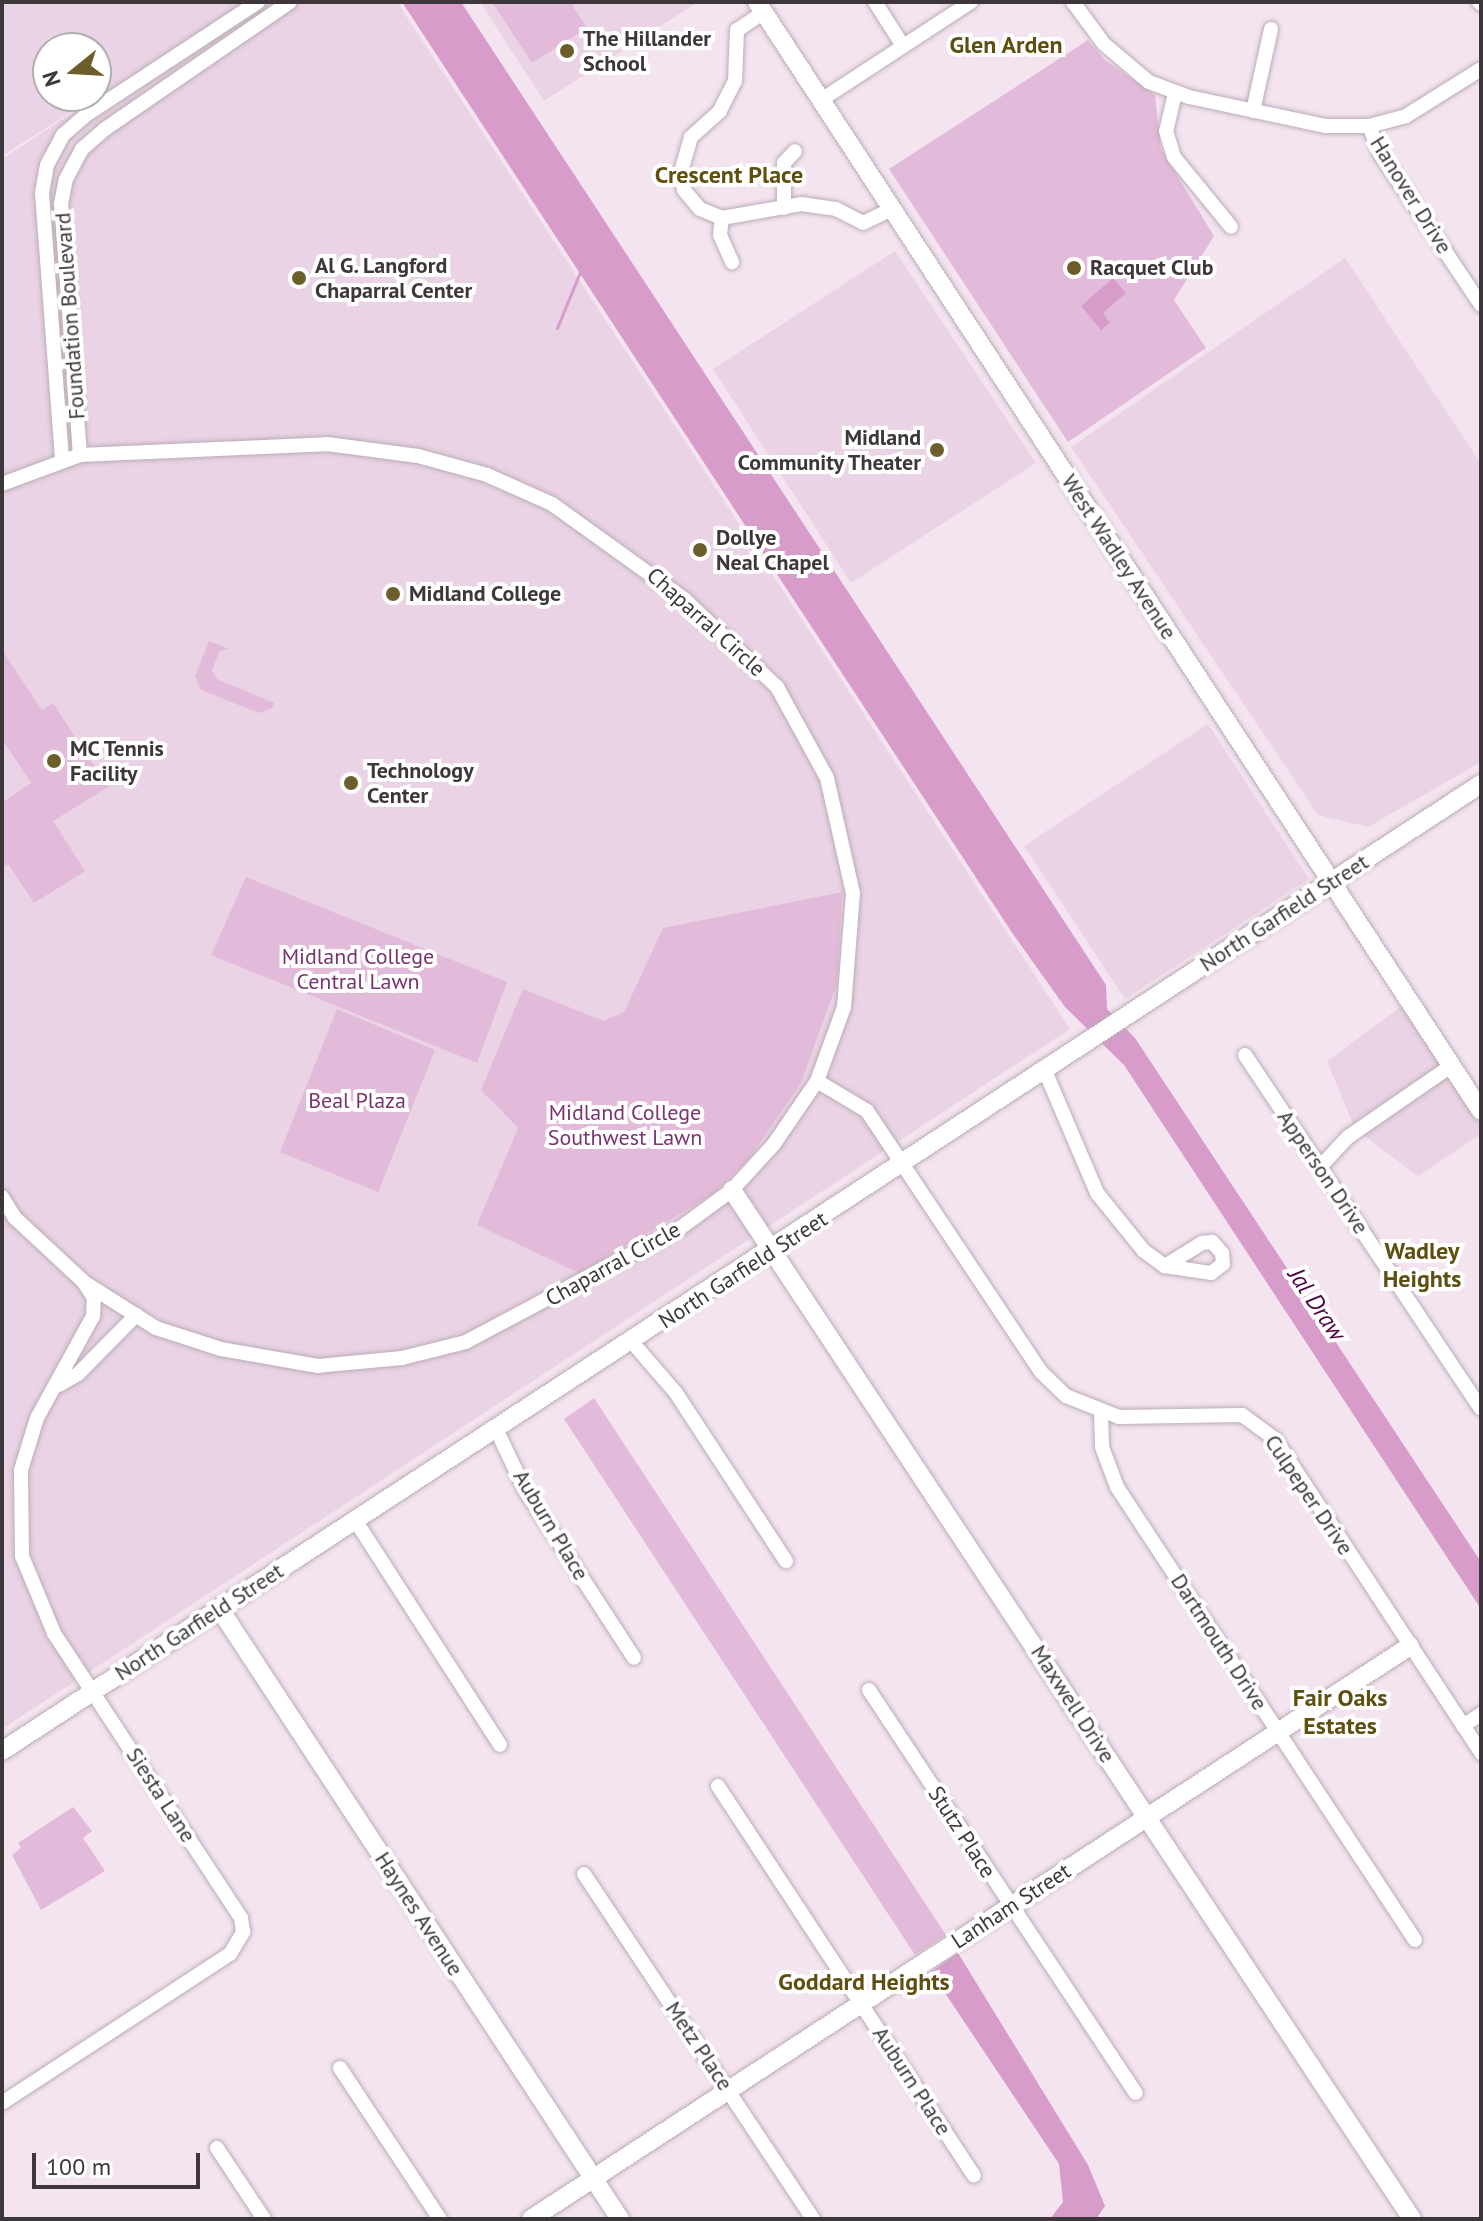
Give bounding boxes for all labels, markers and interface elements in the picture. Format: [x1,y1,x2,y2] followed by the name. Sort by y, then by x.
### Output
[583,25,711,76] place label: The Hillander School
[949,31,1063,59] district label: Glen Arden
[32,32,112,112] north arrow
[558,42,576,60] marker: The Hillander School
[36,68,67,90] text: N
[1364,131,1458,259] street label: Hanover Drive
[655,161,803,189] district label: Crescent Place
[50,212,90,420] street label: Foundation Boulevard
[315,252,473,304] place label: Al G. Langford Chaparral Center
[1090,255,1214,281] place label: Racquet Club
[1065,259,1083,277] marker: Racquet Club
[290,269,308,287] marker: Al G. Langford Chaparral Center
[736,424,921,476] place label: Midland Community Theater
[928,441,946,459] marker: Midland Community Theater
[1055,469,1183,645] street label: West Wadley Avenue
[716,524,829,576] place label: Dollye Neal Chapel
[691,541,709,559] marker: Dollye Neal Chapel
[641,562,771,682] street label: Chaparral Circle
[409,581,561,607] place label: Midland College
[384,585,402,603] marker: Midland College
[70,735,166,786] place label: MC Tennis Facility
[45,752,63,770] marker: MC Tennis Facility
[367,757,474,808] place label: Technology Center
[342,774,360,792] marker: Technology Center
[1195,849,1373,977] street label: North Garfield Street
[282,943,434,994] park label: Midland College Central Lawn
[308,1088,406,1114] park label: Beal Plaza
[548,1099,702,1150] park label: Midland College Southwest Lawn
[1272,1105,1374,1239] street label: Apperson Drive
[654,1206,832,1334] street label: North Garfield Street
[541,1216,685,1312] street label: Chaparral Circle
[1383,1237,1461,1293] district label: Wadley Heights
[1282,1262,1352,1346] water label: Jal Draw
[1259,1430,1359,1560] street label: Culpeper Drive
[508,1465,594,1585] street label: Auburn Place
[110,1558,288,1686] street label: North Garfield Street
[1165,1569,1273,1715] street label: Dartmouth Drive
[1025,1640,1121,1768] street label: Maxwell Drive
[1293,1684,1387,1740] district label: Fair Oaks Estates
[121,1743,201,1847] street label: Siesta Lane
[923,1781,1001,1883] street label: Stutz Place
[369,1847,469,1981] street label: Haynes Avenue
[946,1858,1076,1954] street label: Lanham Street
[778,1968,950,1996] district label: Goddard Heights
[660,1996,738,2096] street label: Metz Place
[867,2022,957,2140] street label: Auburn Place
[36,2137,204,2187] scale bar
[46,2151,111,2182] text: 100 m

